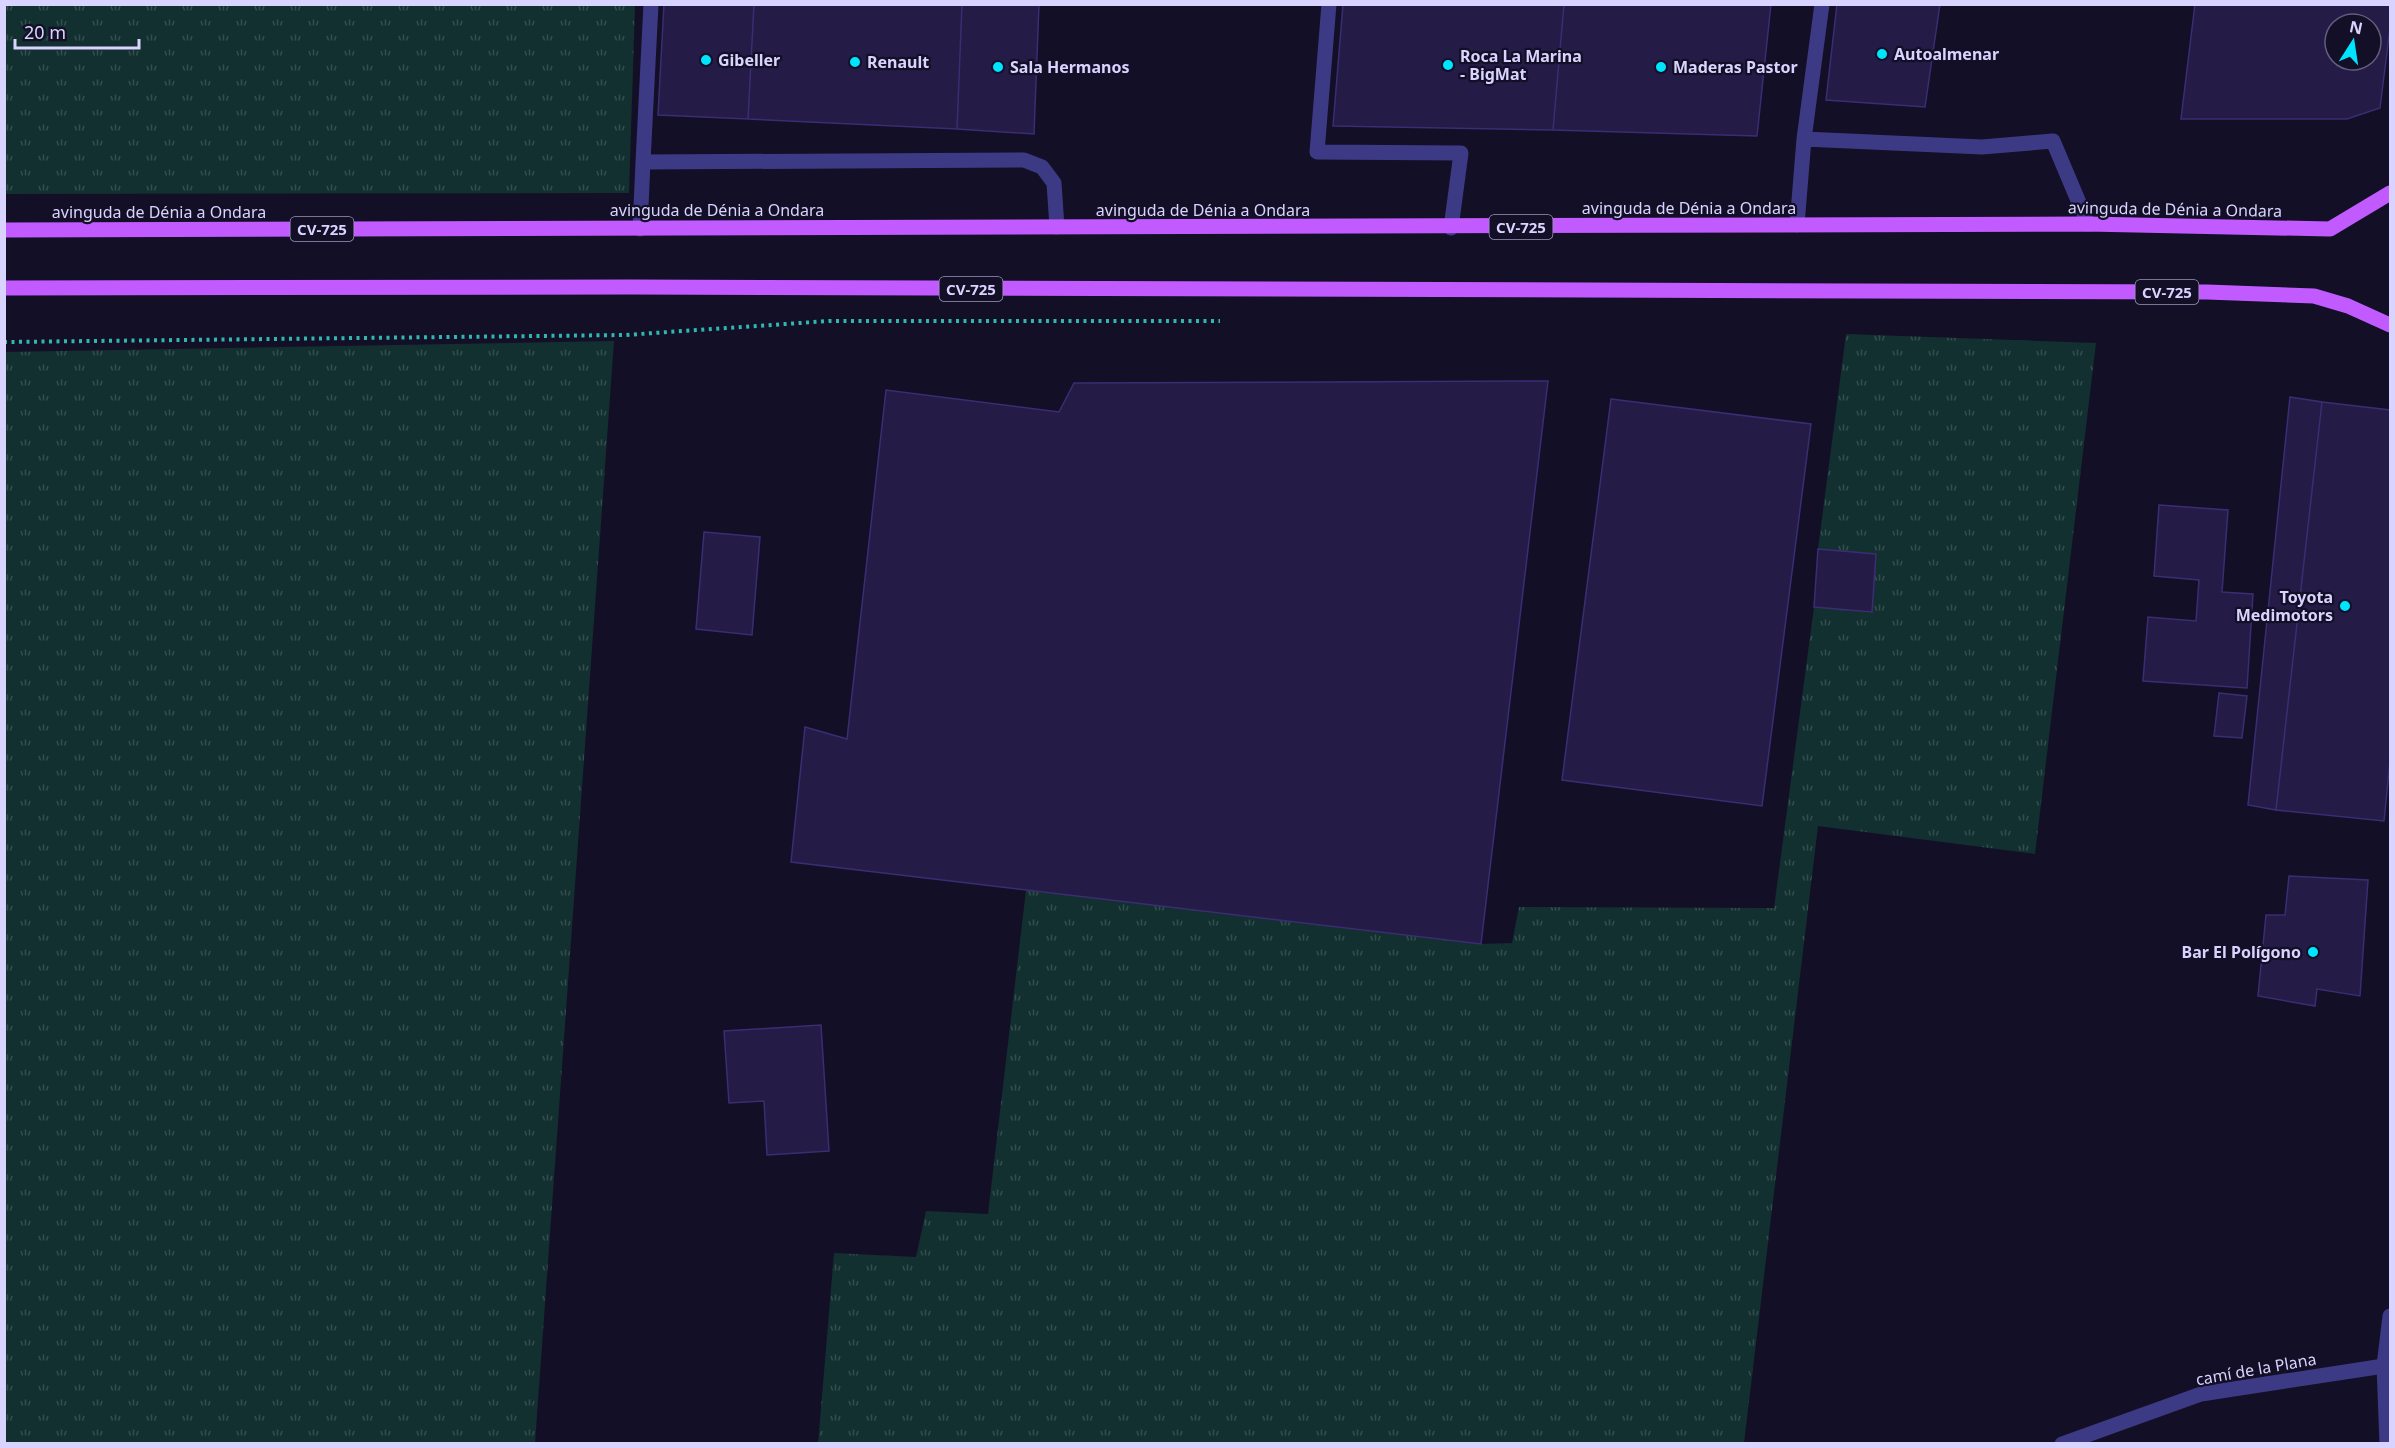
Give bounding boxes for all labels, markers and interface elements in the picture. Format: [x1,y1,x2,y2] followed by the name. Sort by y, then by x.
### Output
[15,12,140,50] scale bar
[2323,12,2383,72] north arrow
[2347,15,2365,39] text: N
[24,20,66,44] text: 20 m
[1894,43,1999,65] place label: Autoalmenar
[1460,45,1582,85] place label: Roca La Marina - BigMat
[1875,47,1889,61] marker: Autoalmenar
[718,49,780,71] place label: Gibeller
[867,51,929,73] place label: Renault
[699,53,713,67] marker: Gibeller
[848,55,862,69] marker: Renault
[1010,56,1129,78] place label: Sala Hermanos
[1673,56,1798,78] place label: Maderas Pastor
[1441,58,1455,72] marker: Roca La Marina - BigMat
[991,60,1005,74] marker: Sala Hermanos
[1654,60,1668,74] marker: Maderas Pastor
[2068,196,2282,222] street label: avinguda de Dénia a Ondara
[1582,197,1796,219] street label: avinguda de Dénia a Ondara
[610,199,824,221] street label: avinguda de Dénia a Ondara
[1096,199,1310,221] street label: avinguda de Dénia a Ondara
[52,201,266,223] street label: avinguda de Dénia a Ondara
[1490,215,1552,239] road number: CV-725
[290,217,354,241] road number: CV-725
[940,277,1002,301] road number: CV-725
[2136,280,2198,304] road number: CV-725
[2236,586,2333,626] place label: Toyota Medimotors
[2338,599,2352,613] marker: Toyota Medimotors
[2182,941,2301,963] place label: Bar El Polígono
[2306,945,2320,959] marker: Bar El Polígono
[2194,1348,2318,1390] street label: camí de la Plana

